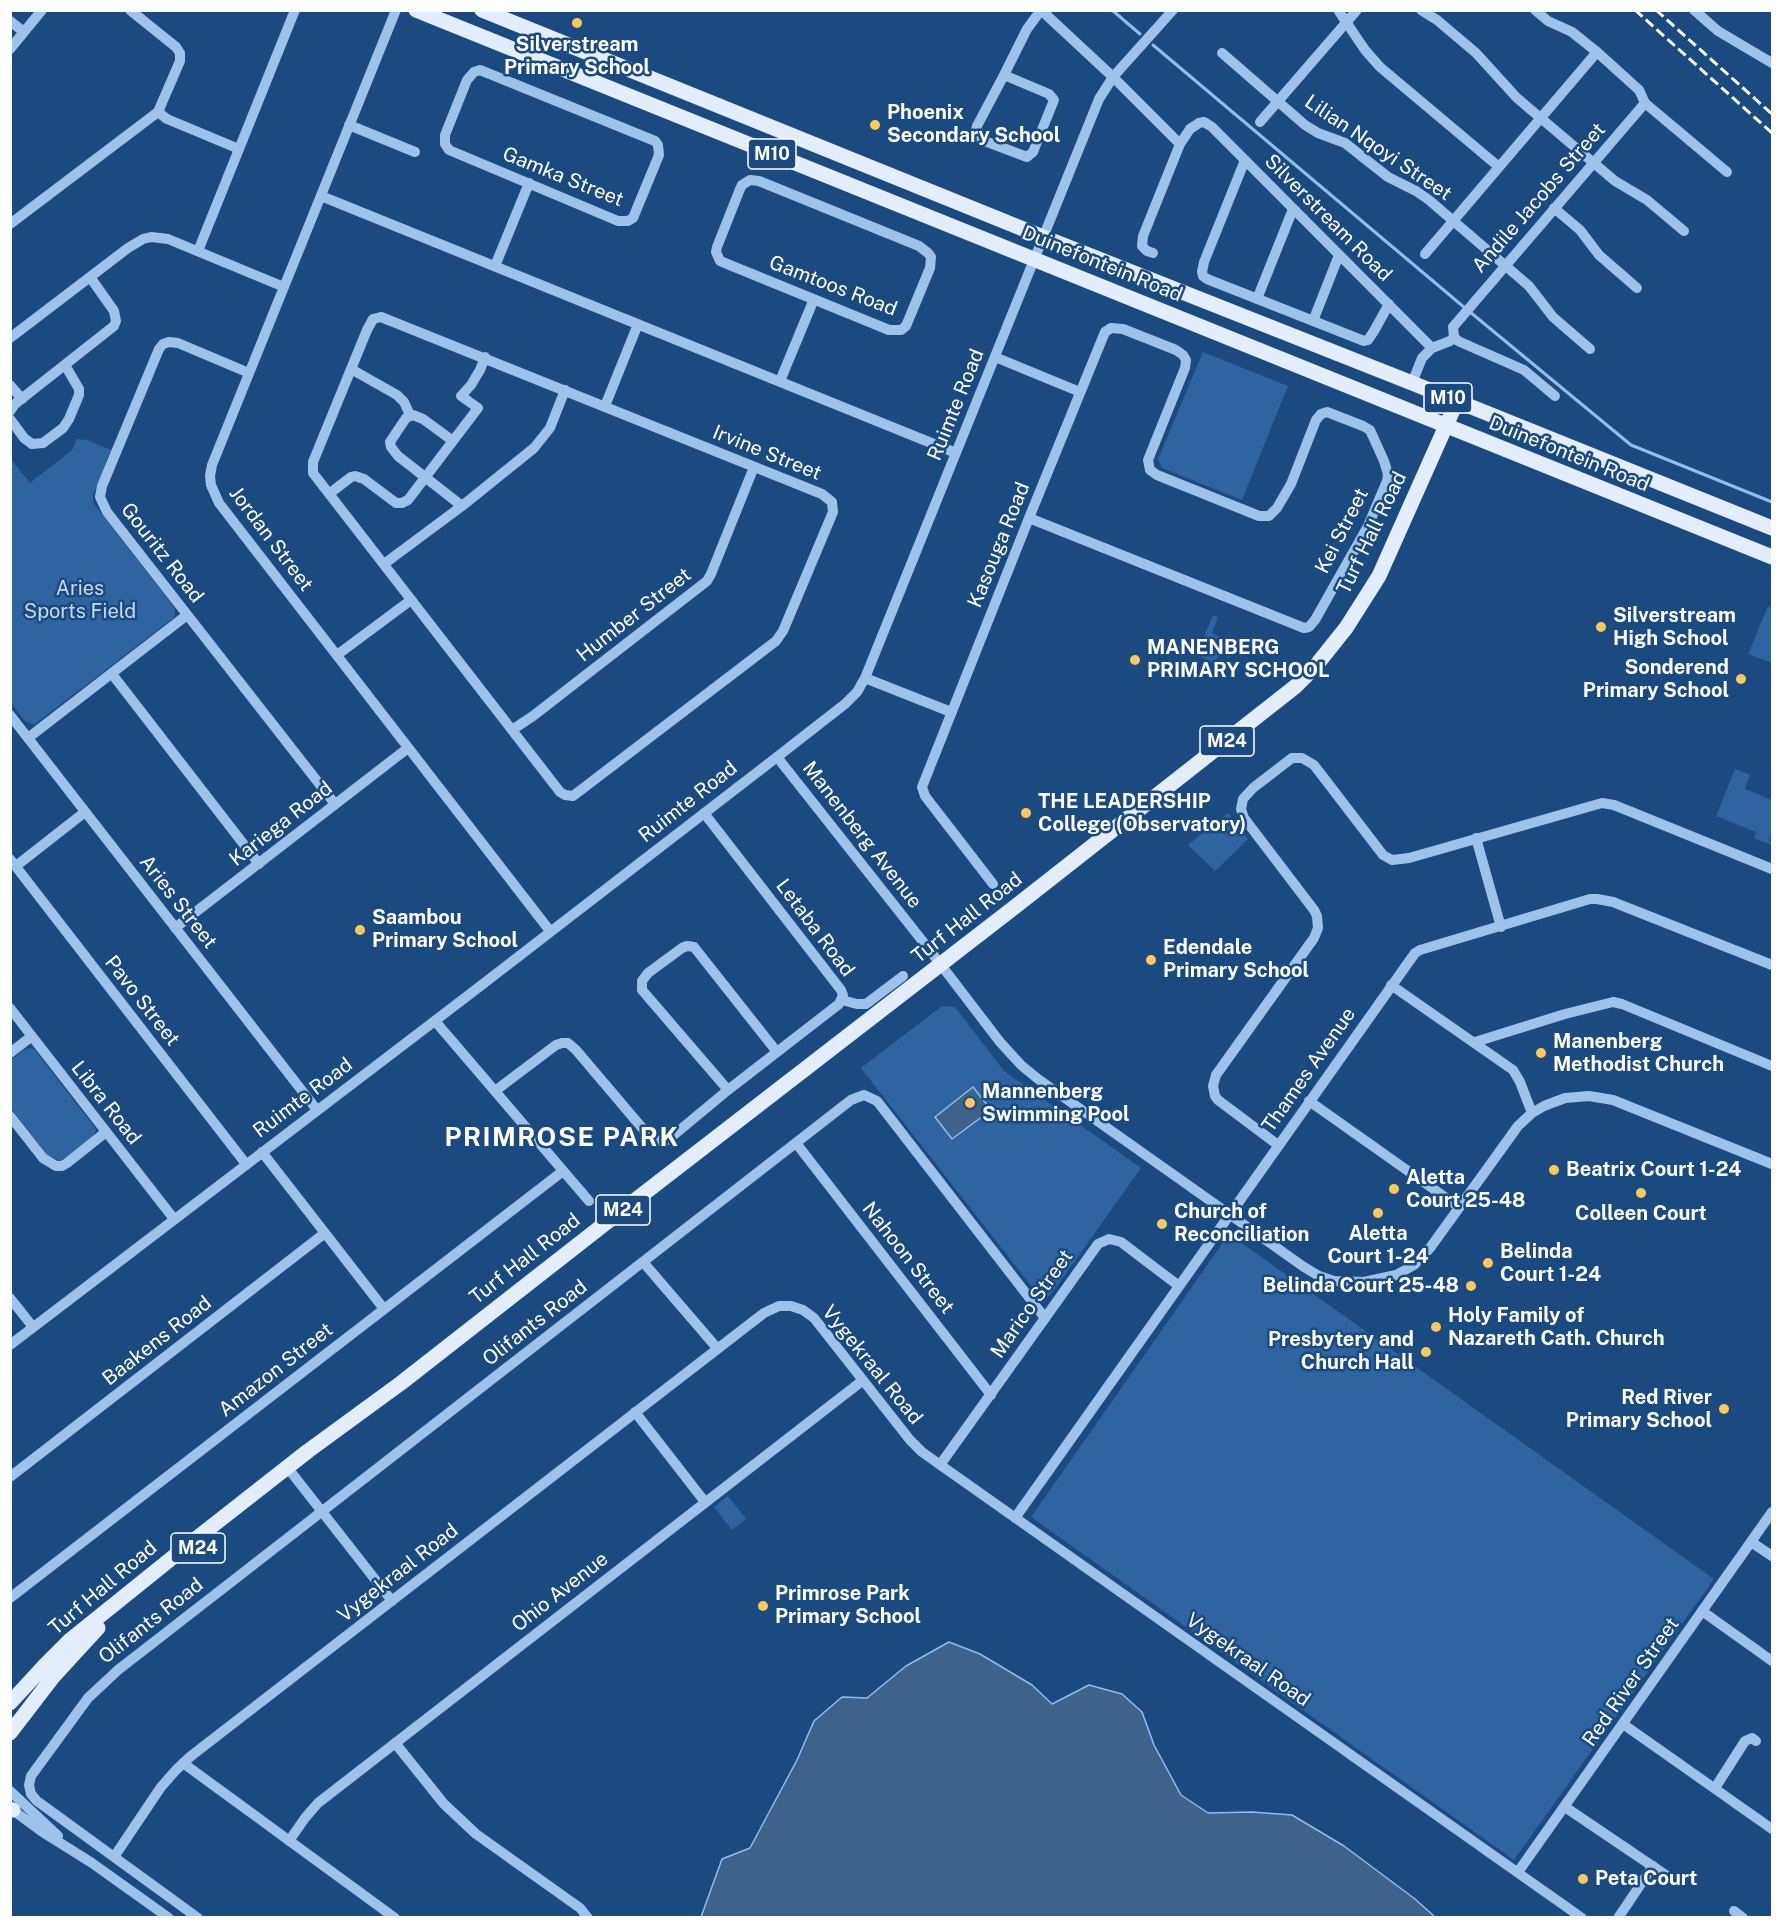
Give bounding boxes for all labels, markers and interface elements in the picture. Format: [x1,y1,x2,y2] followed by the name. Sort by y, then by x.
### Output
[570,16,584,30] marker: Silverstream Primary School
[504,33,650,80] place label: Silverstream Primary School
[1300,90,1456,206] street label: Lilian Nqoyi Street
[887,101,1060,148] place label: Phoenix Secondary School
[868,118,882,132] marker: Phoenix Secondary School
[1467,118,1611,278] street label: Andile Jacobs Street
[748,139,796,169] road number: M10
[499,142,627,212] street label: Gamka Street
[1259,149,1397,287] street label: Silverstream Road
[1018,221,1186,307] street label: Duinefontein Road
[766,251,900,321] street label: Gamtoos Road
[923,346,989,464] street label: Ruimte Road
[1424,383,1472,413] road number: M10
[1485,411,1653,497] street label: Duinefontein Road
[709,420,825,486] street label: Irvine Street
[1332,468,1412,598] street label: Turf Hall Road
[963,479,1035,611] street label: Kasouga Road
[224,482,318,596] street label: Jordan Street
[1310,484,1374,578] street label: Kei Street
[116,498,208,608] street label: Gouritz Road
[572,563,696,667] street label: Humber Street
[24,577,136,624] park label: Aries Sports Field
[1613,604,1736,651] place label: Silverstream High School
[1594,620,1608,634] marker: Silverstream High School
[1147,636,1329,683] place label: MANENBERG PRIMARY SCHOOL
[1128,653,1142,667] marker: MANENBERG PRIMARY SCHOOL
[1583,656,1729,703] place label: Sonderend Primary School
[1734,672,1748,686] marker: Sonderend Primary School
[1200,726,1254,756] road number: M24
[634,756,742,848] street label: Ruimte Road
[797,757,927,913] street label: Manenberg Avenue
[225,776,337,872] street label: Kariega Road
[1038,790,1246,837] place label: THE LEADERSHIP College (Observatory)
[1019,806,1033,820] marker: THE LEADERSHIP College (Observatory)
[134,851,222,953] street label: Aries Street
[907,867,1027,969] street label: Turf Hall Road
[771,875,859,981] street label: Letaba Road
[372,906,518,953] place label: Saambou Primary School
[353,923,367,937] marker: Saambou Primary School
[1163,936,1309,983] place label: Edendale Primary School
[99,951,185,1051] street label: Pavo Street
[1144,953,1158,967] marker: Edendale Primary School
[1257,1003,1361,1137] street label: Thames Avenue
[1553,1030,1724,1077] place label: Manenberg Methodist Church
[1534,1046,1548,1060] marker: Manenberg Methodist Church
[249,1053,357,1143] street label: Ruimte Road
[66,1056,146,1150] street label: Libra Road
[982,1080,1130,1127] place label: Mannenberg Swimming Pool
[963,1096,977,1110] marker: Mannenberg Swimming Pool
[444,1122,680,1154] district label: PRIMROSE PARK
[1566,1158,1741,1182] place label: Beatrix Court 1-24
[1547,1163,1561,1177] marker: Beatrix Court 1-24
[1406,1166,1525,1213] place label: Aletta Court 25-48
[1387,1182,1401,1196] marker: Aletta Court 25-48
[1634,1186,1648,1200] marker: Colleen Court
[596,1195,650,1225] road number: M24
[857,1197,959,1319] street label: Nahoon Street
[1174,1200,1309,1247] place label: Church of Reconciliation
[1575,1202,1707,1226] place label: Colleen Court
[1371,1206,1385,1220] marker: Aletta Court 1-24
[465,1208,585,1310] street label: Turf Hall Road
[1155,1217,1169,1231] marker: Church of Reconciliation
[1327,1222,1429,1269] place label: Aletta Court 1-24
[1500,1240,1601,1287] place label: Belinda Court 1-24
[986,1245,1078,1363] street label: Marico Street
[1481,1256,1495,1270] marker: Belinda Court 1-24
[1262,1274,1459,1298] place label: Belinda Court 25-48
[478,1275,592,1371] street label: Olifants Road
[1464,1279,1478,1293] marker: Belinda Court 25-48
[98,1291,216,1391] street label: Baakens Road
[817,1301,927,1429] street label: Vygekraal Road
[1448,1304,1665,1351] place label: Holy Family of Nazareth Cath. Church
[214,1318,338,1422] street label: Amazon Street
[1429,1320,1443,1334] marker: Holy Family of Nazareth Cath. Church
[1268,1328,1414,1375] place label: Presbytery and Church Hall
[1419,1345,1433,1359] marker: Presbytery and Church Hall
[1566,1386,1712,1433] place label: Red River Primary School
[1717,1402,1731,1416] marker: Red River Primary School
[333,1519,463,1627] street label: Vygekraal Road
[171,1533,225,1563] road number: M24
[44,1536,162,1640] street label: Turf Hall Road
[507,1547,613,1637] street label: Ohio Avenue
[94,1573,208,1669] street label: Olifants Road
[775,1582,921,1629] place label: Primrose Park Primary School
[756,1599,770,1613] marker: Primrose Park Primary School
[1181,1608,1315,1712] street label: Vygekraal Road
[1578,1613,1684,1751] street label: Red River Street
[1595,1867,1697,1891] place label: Peta Court
[1576,1872,1590,1886] marker: Peta Court

